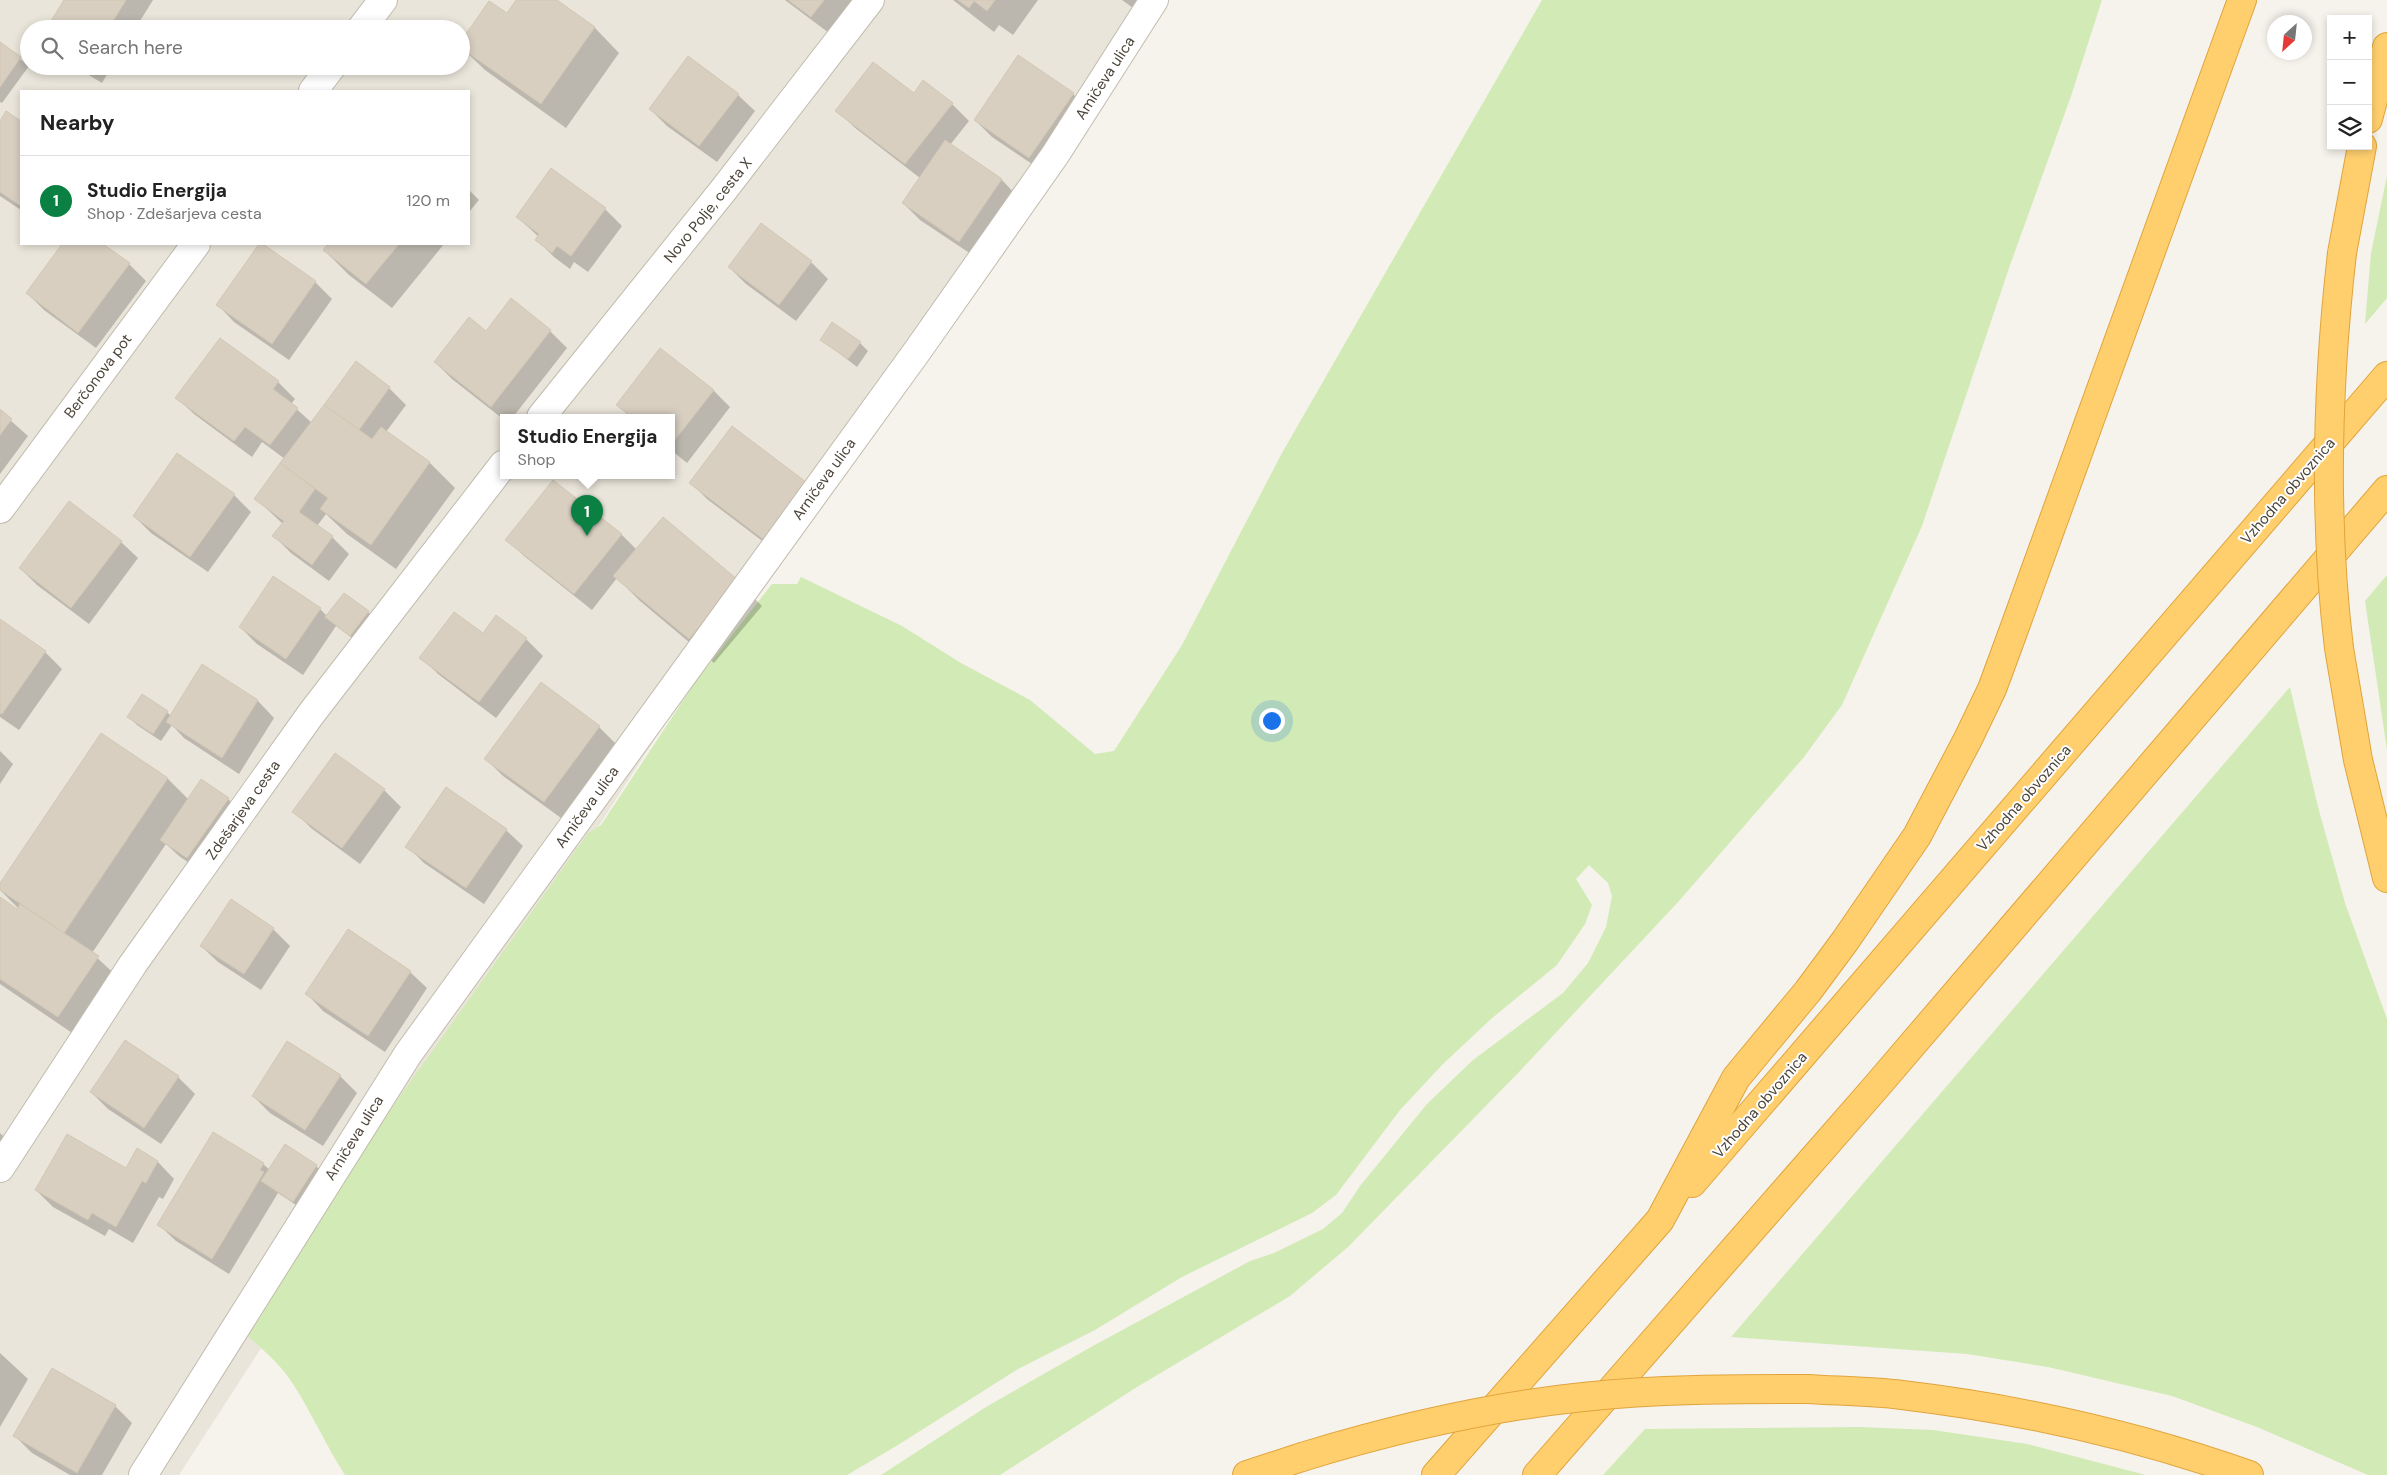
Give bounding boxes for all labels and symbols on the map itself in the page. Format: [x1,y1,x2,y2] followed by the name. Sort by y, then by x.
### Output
[2267,15,2312,60] north arrow
[1071,32,1139,124] street label: Amičeva ulica
[659,153,757,267] street label: Novo Polje, cesta X
[60,330,136,422] street label: Berčonova pot
[788,434,860,524] street label: Arničeva ulica
[2236,434,2340,548] street label: Vzhodna obvoznica
[571,495,603,536] pin: 1
[1259,708,1285,734] your location
[1972,741,2076,855] street label: Vzhodna obvoznica
[201,756,285,864] street label: Zdešarjeva cesta
[551,762,623,852] street label: Arničeva ulica
[1708,1048,1812,1162] street label: Vzhodna obvoznica
[320,1092,388,1184] street label: Arničeva ulica

